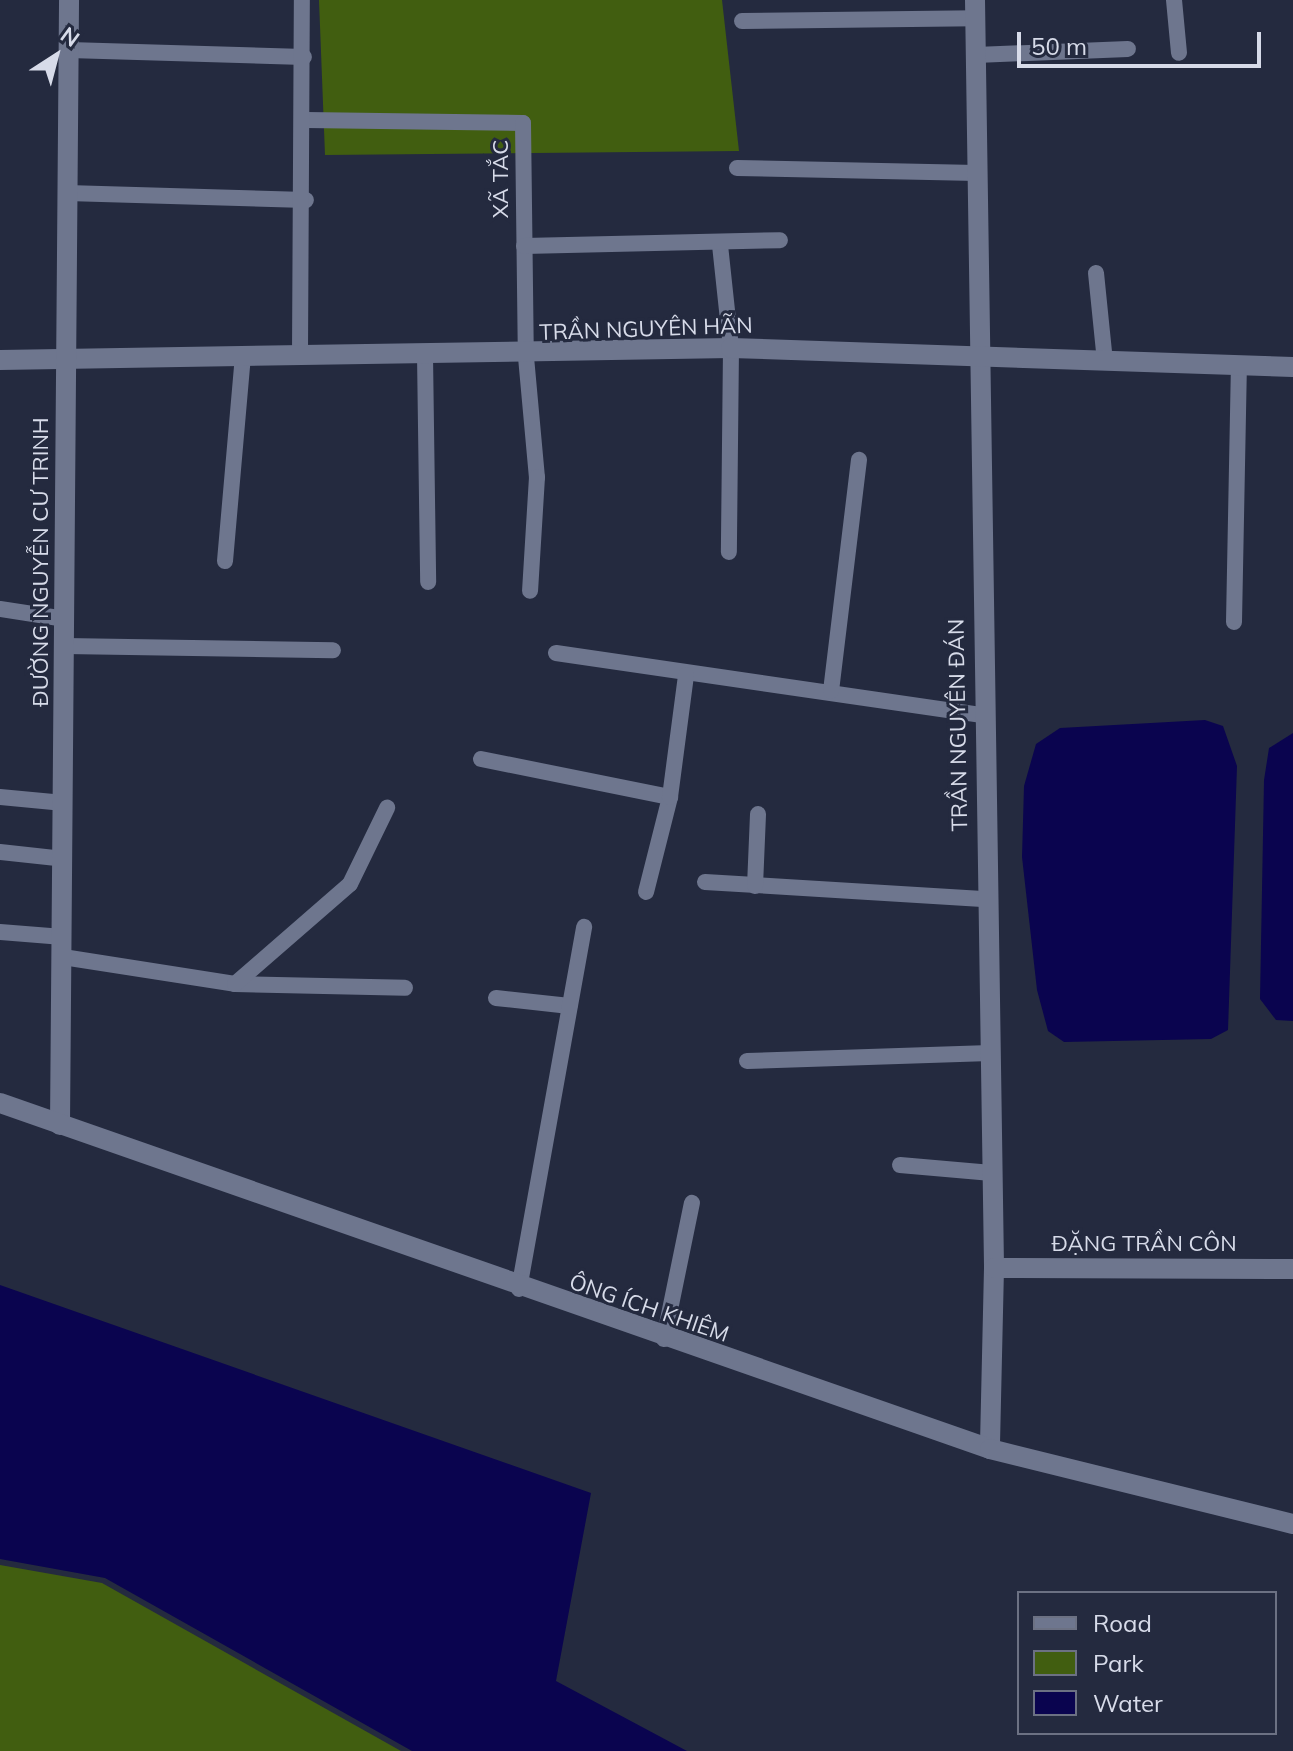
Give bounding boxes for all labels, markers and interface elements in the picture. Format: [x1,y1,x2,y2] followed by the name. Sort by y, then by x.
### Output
[16,16,96,96] north arrow
[1021,16,1265,66] scale bar
[55,20,85,53] text: N
[1031,31,1087,61] text: 50 m
[488,140,514,218] street label: XÃ TẮC
[539,312,753,346] street label: TRẦN NGUYÊN HÃN
[28,417,54,707] street label: ĐƯỜNG NGUYỄN CƯ TRINH
[943,618,973,832] street label: TRẦN NGUYÊN ĐÁN
[1051,1231,1237,1257] street label: ĐẶNG TRẦN CÔN
[566,1268,732,1348] street label: ÔNG ÍCH KHIÊM
[1017,1591,1277,1735] legend
[1093,1608,1152,1638] text: Road
[1093,1648,1144,1678] text: Park
[1093,1688,1163,1718] text: Water

